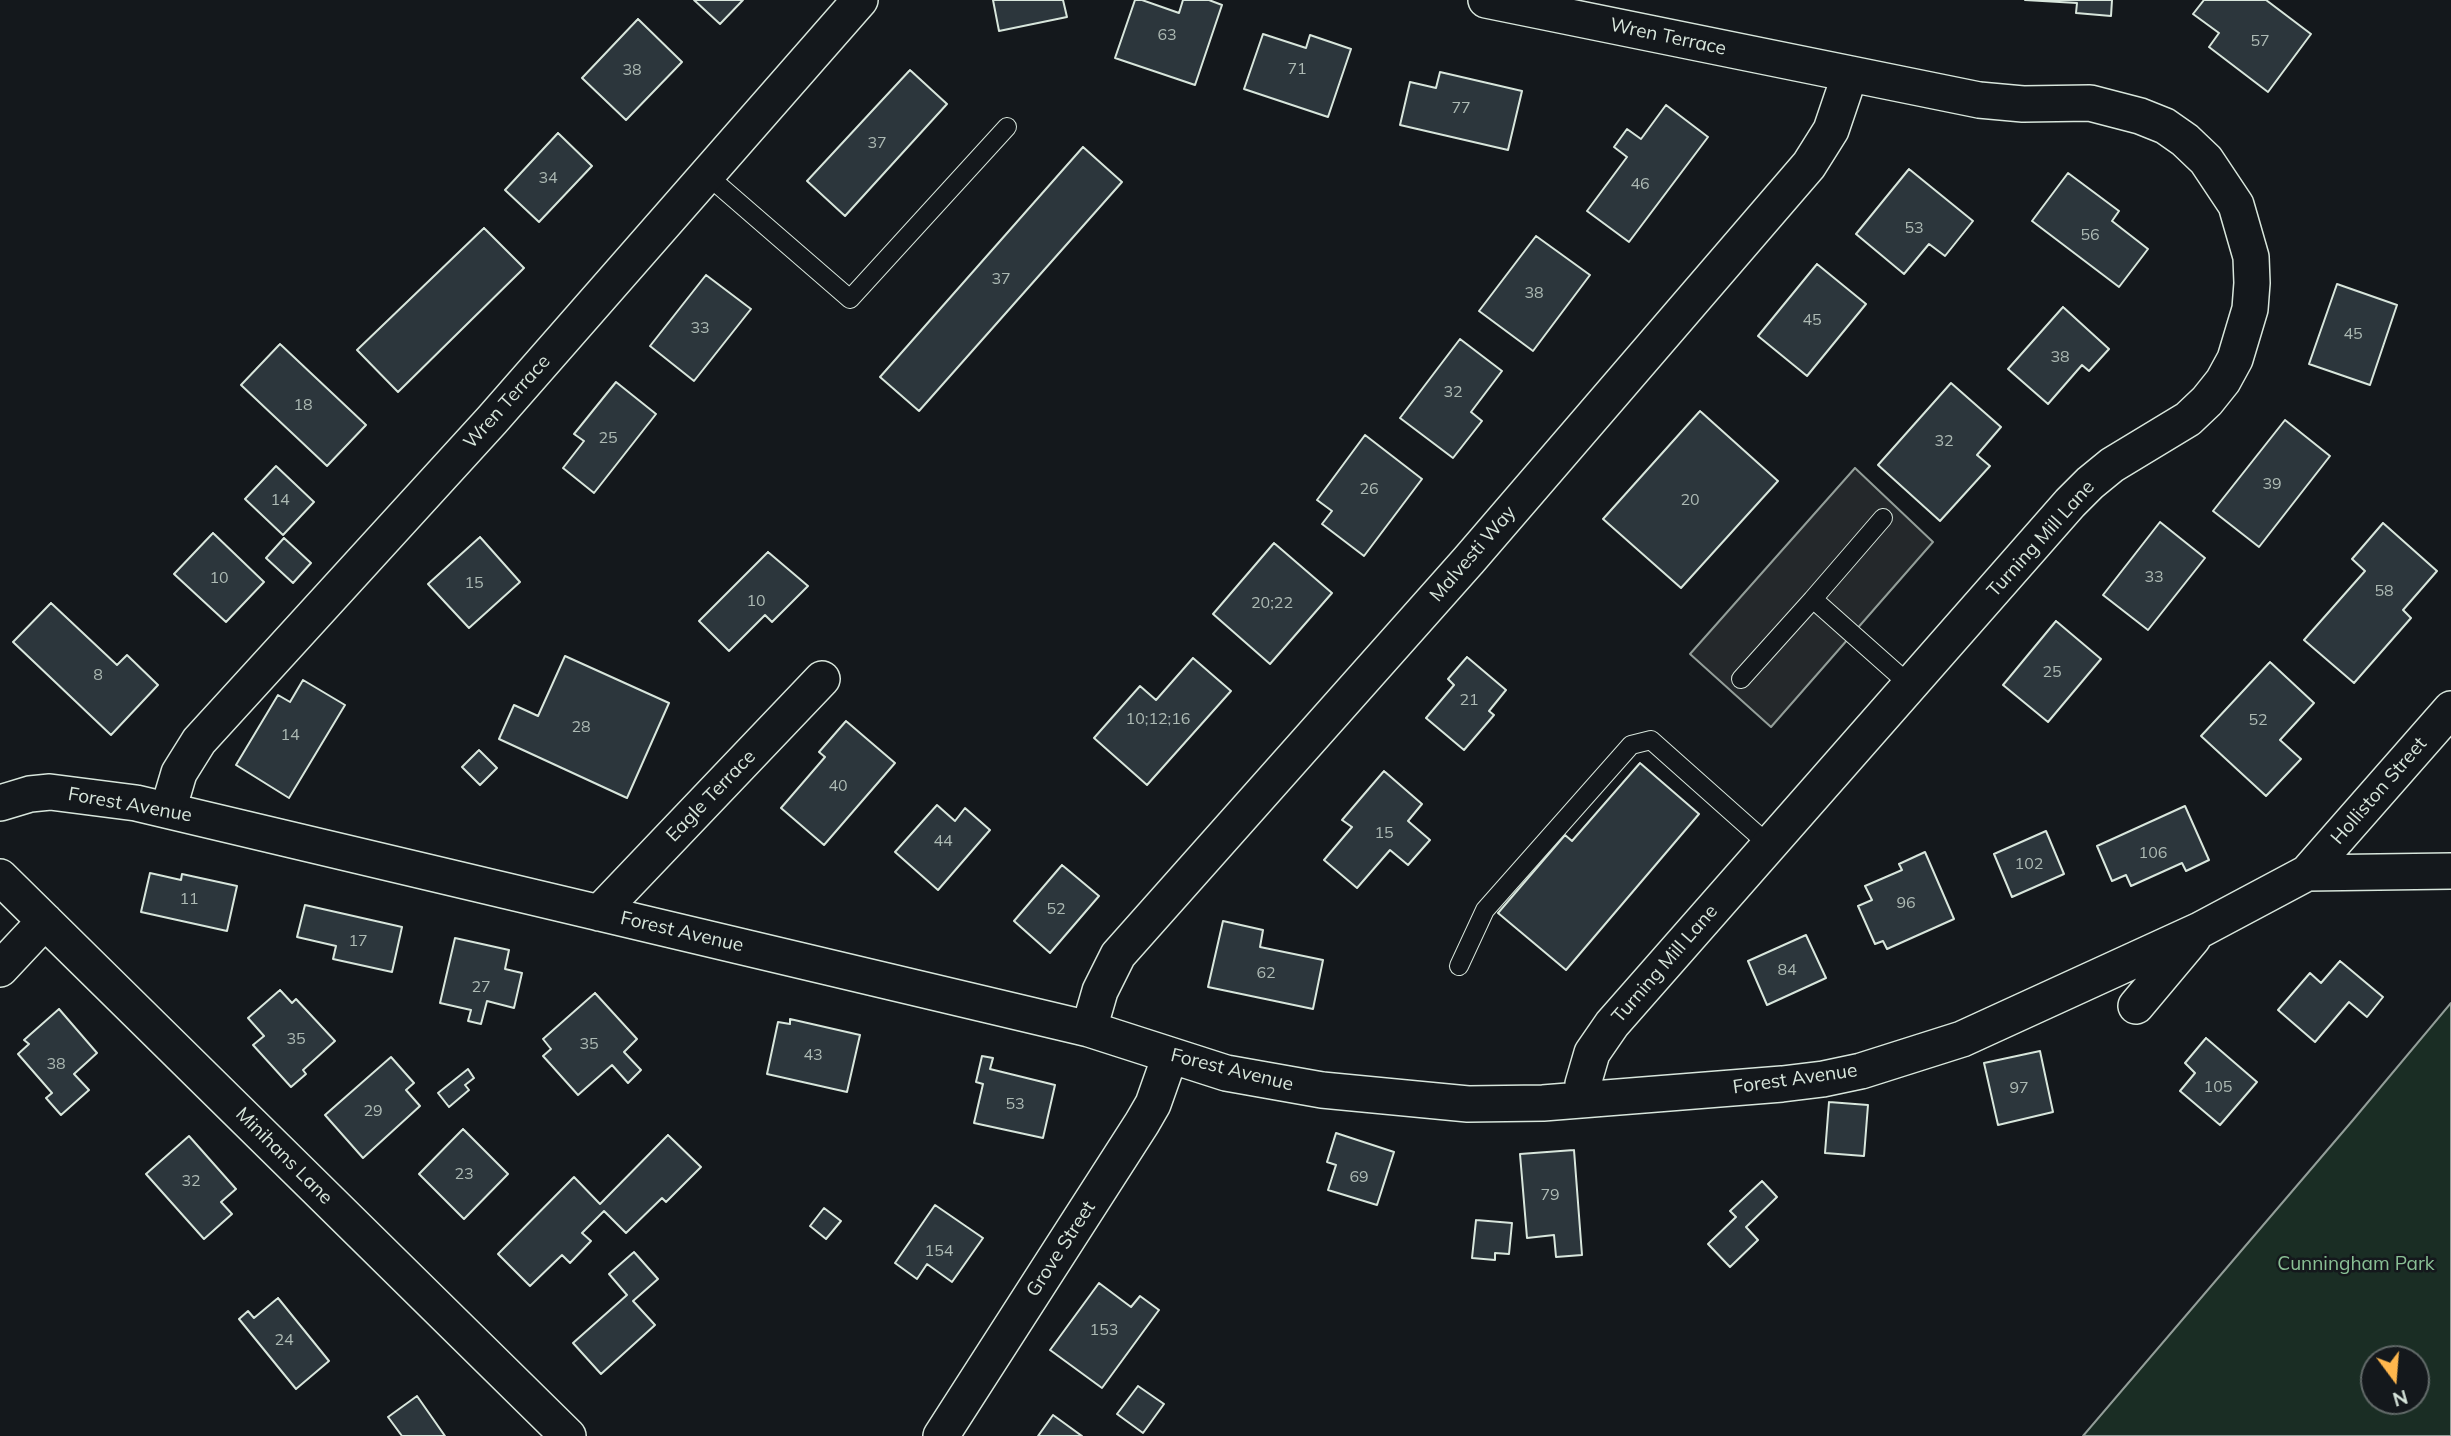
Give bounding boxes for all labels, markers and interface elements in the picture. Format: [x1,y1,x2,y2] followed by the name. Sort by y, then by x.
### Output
[1608,14,1728,60] street label: Wren Terrace
[1157,25,1177,45] house number: 63
[2250,31,2270,51] house number: 57
[1287,59,1307,79] house number: 71
[622,60,642,80] house number: 38
[1451,98,1471,118] house number: 77
[867,133,887,153] house number: 37
[538,168,558,188] house number: 34
[1630,174,1650,194] house number: 46
[1904,218,1924,238] house number: 53
[2080,225,2100,245] house number: 56
[991,269,1011,289] house number: 37
[1524,283,1544,303] house number: 38
[1802,310,1822,330] house number: 45
[690,318,710,338] house number: 33
[2343,324,2363,344] house number: 45
[2050,347,2070,367] house number: 38
[459,350,555,454] street label: Wren Terrace
[1443,382,1463,402] house number: 32
[293,395,313,415] house number: 18
[598,428,618,448] house number: 25
[1934,431,1954,451] house number: 32
[2262,474,2282,494] house number: 39
[1983,476,2099,602] street label: Turning Mill Lane
[1359,479,1379,499] house number: 26
[270,490,290,510] house number: 14
[1680,490,1700,510] house number: 20
[1425,501,1521,607] street label: Malvesti Way
[2144,567,2164,587] house number: 33
[209,568,229,588] house number: 10
[464,573,484,593] house number: 15
[2374,581,2394,601] house number: 58
[746,591,766,611] house number: 10
[1251,593,1293,613] house number: 20;22
[2042,662,2062,682] house number: 25
[93,665,103,685] house number: 8
[1459,690,1479,710] house number: 21
[1126,709,1190,729] house number: 10;12;16
[2248,710,2268,730] house number: 52
[571,717,591,737] house number: 28
[280,725,300,745] house number: 14
[2326,733,2432,849] street label: Holliston Street
[662,745,760,847] street label: Eagle Terrace
[828,776,848,796] house number: 40
[66,783,194,827] street label: Forest Avenue
[1374,823,1394,843] house number: 15
[933,831,953,851] house number: 44
[2139,843,2167,863] house number: 106
[2015,854,2043,874] house number: 102
[179,889,199,909] house number: 11
[1896,893,1916,913] house number: 96
[1046,899,1066,919] house number: 52
[1607,900,1723,1028] street label: Turning Mill Lane
[618,907,746,957] street label: Forest Avenue
[348,931,368,951] house number: 17
[1777,960,1797,980] house number: 84
[1256,963,1276,983] house number: 62
[471,977,491,997] house number: 27
[286,1029,306,1049] house number: 35
[579,1034,599,1054] house number: 35
[1168,1044,1296,1096] street label: Forest Avenue
[803,1045,823,1065] house number: 43
[46,1054,66,1074] house number: 38
[1731,1059,1859,1099] street label: Forest Avenue
[2204,1077,2232,1097] house number: 105
[2009,1078,2029,1098] house number: 97
[1005,1094,1025,1114] house number: 53
[363,1101,383,1121] house number: 29
[231,1103,337,1209] street label: Minihans Lane
[454,1164,474,1184] house number: 23
[1349,1167,1369,1187] house number: 69
[181,1171,201,1191] house number: 32
[1540,1185,1560,1205] house number: 79
[1022,1197,1100,1301] street label: Grove Street
[925,1241,953,1261] house number: 154
[2277,1253,2435,1275] park label: Cunningham Park
[1090,1320,1118,1340] house number: 153
[274,1330,294,1350] house number: 24
[2360,1345,2430,1415] north arrow
[2390,1385,2410,1412] text: N

